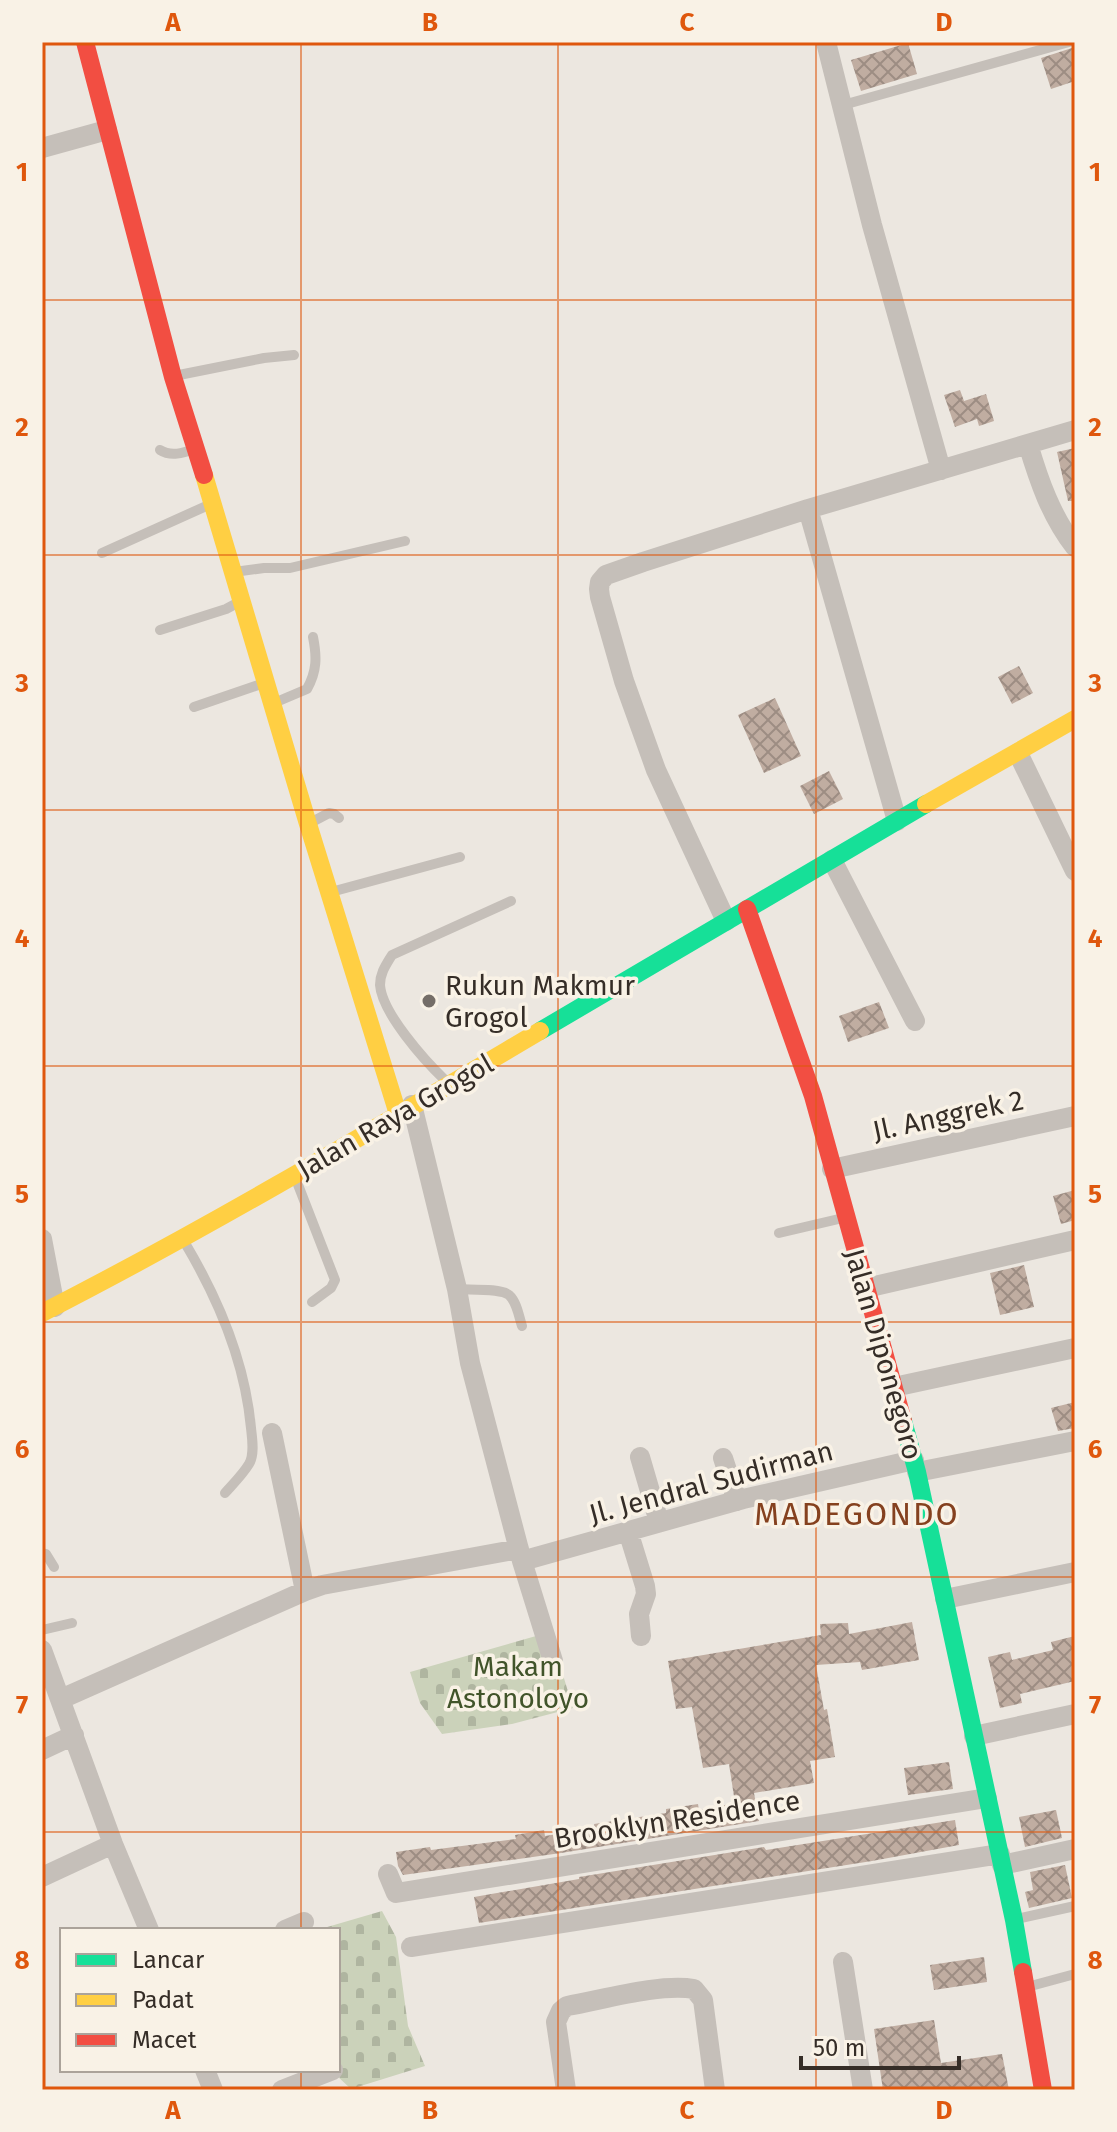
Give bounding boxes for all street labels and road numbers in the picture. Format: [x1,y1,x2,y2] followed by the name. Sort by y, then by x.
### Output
[291,1047,499,1186] street label: Jalan Raya Grogol
[870,1083,1027,1148] street label: Jl. Anggrek 2
[838,1245,929,1463] street label: Jalan Diponegoro
[586,1434,837,1531] street label: Jl. Jendral Sudirman
[552,1784,803,1855] street label: Brooklyn Residence

